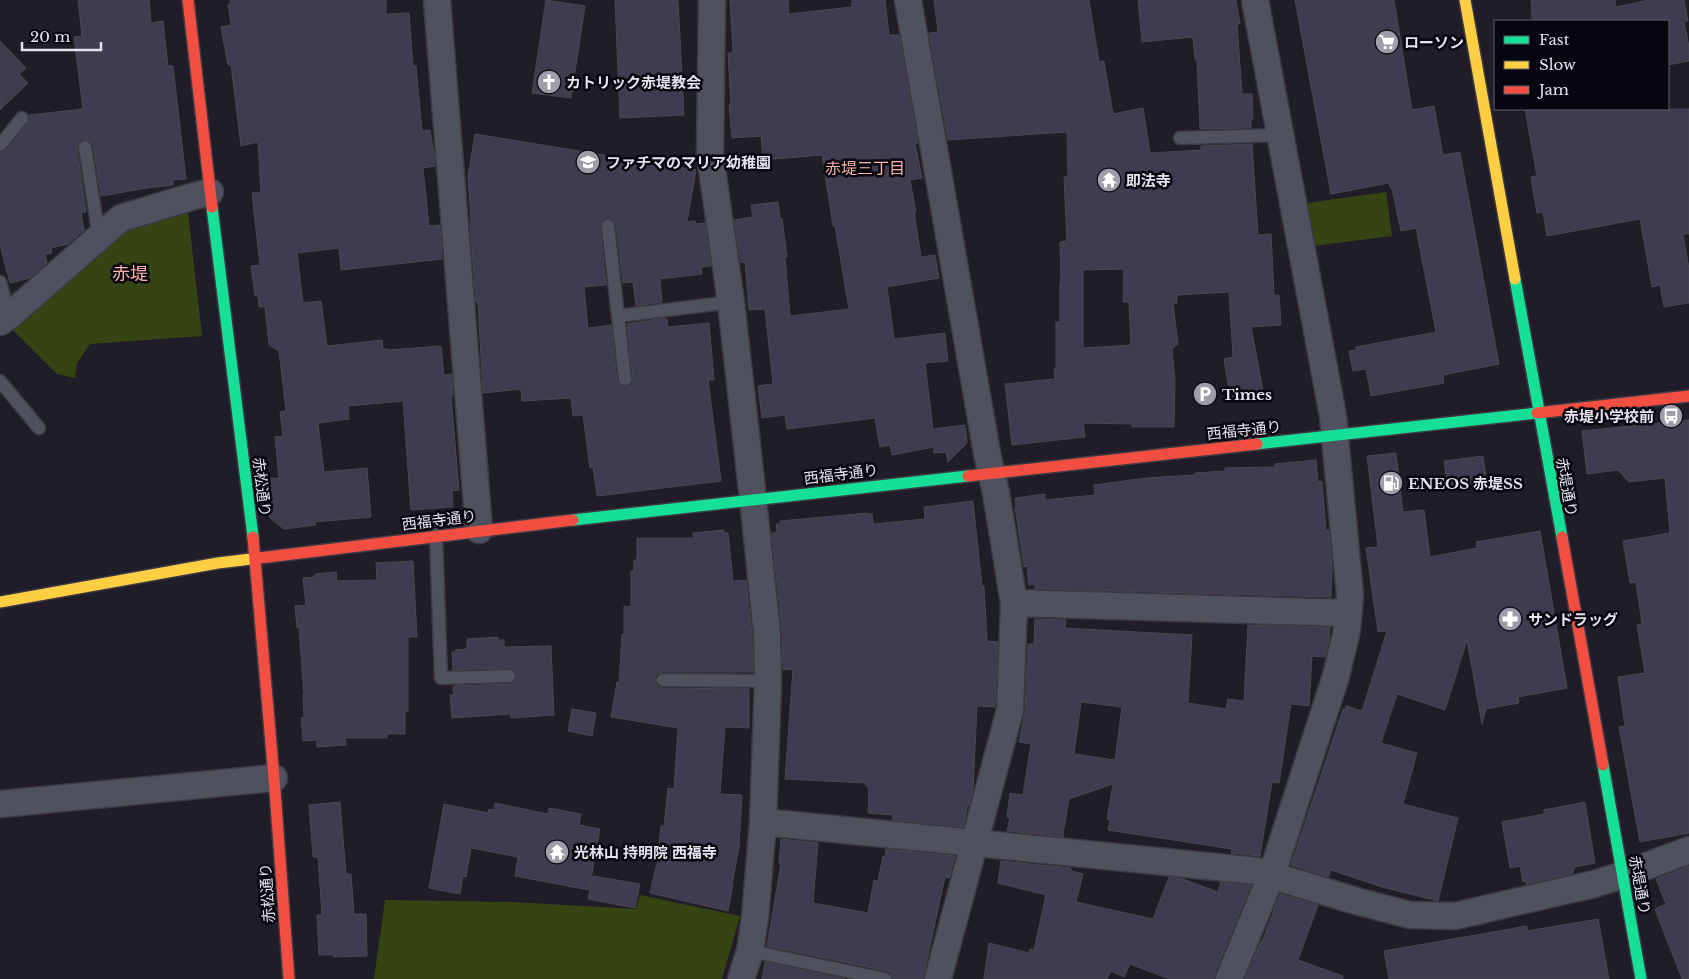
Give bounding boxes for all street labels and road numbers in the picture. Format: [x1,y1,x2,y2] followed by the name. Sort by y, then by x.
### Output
[1206,417,1282,443] street label: 西福寺通り
[249,456,275,518] street label: 赤松通り
[1552,456,1582,518] street label: 赤堤通り
[803,460,879,488] street label: 西福寺通り
[401,506,477,534] street label: 西福寺通り
[1625,854,1655,916] street label: 赤堤通り
[255,862,279,924] street label: 赤松通り

